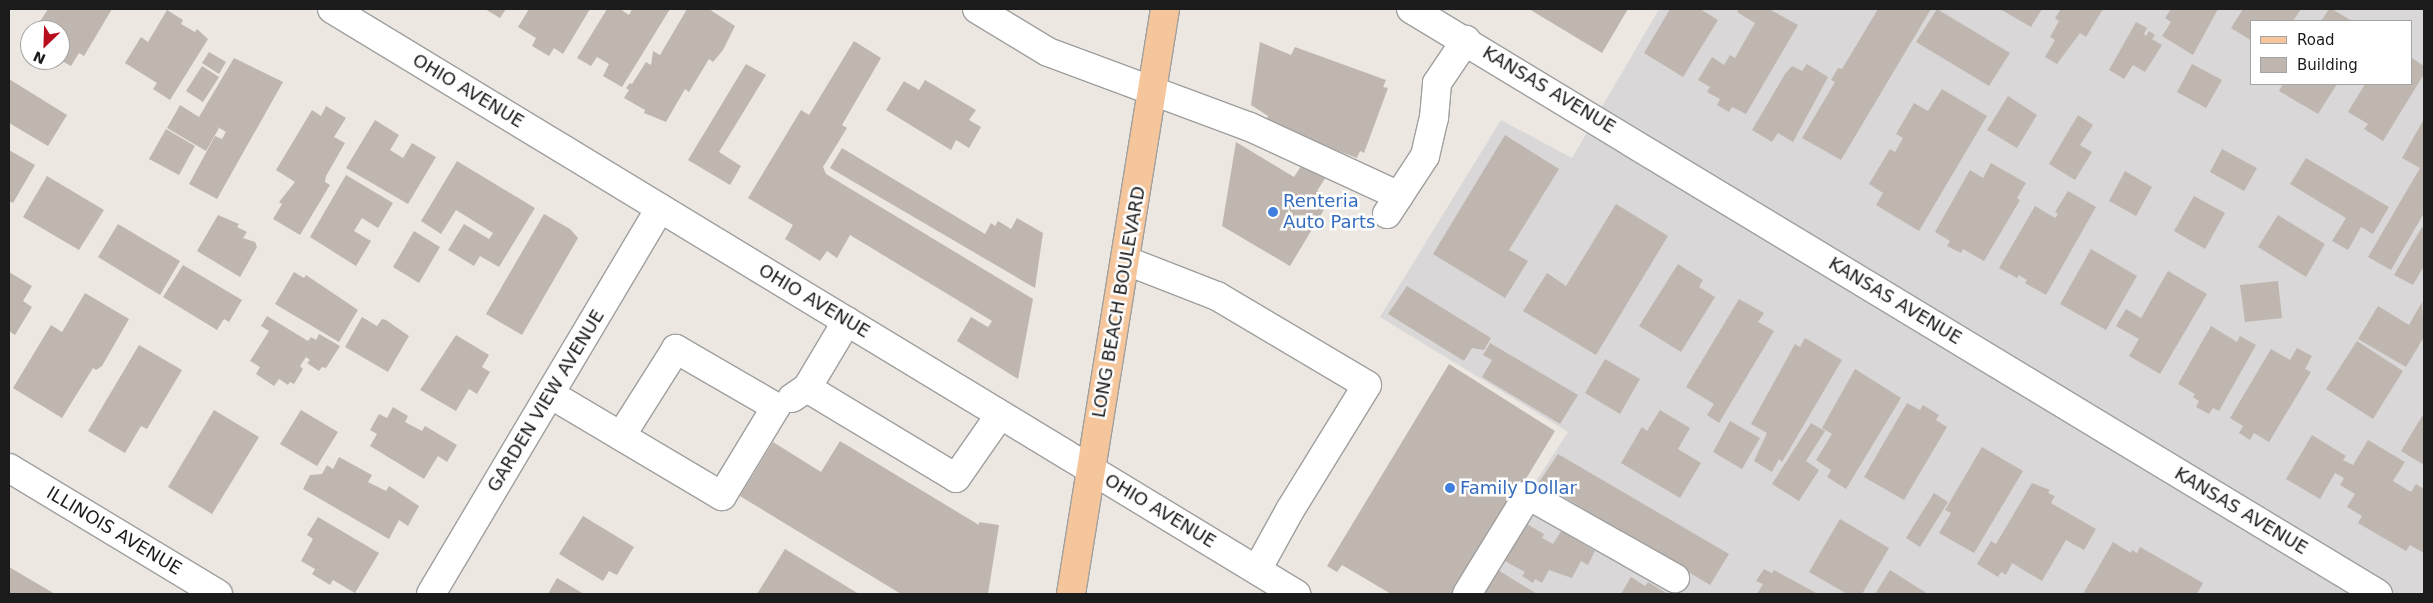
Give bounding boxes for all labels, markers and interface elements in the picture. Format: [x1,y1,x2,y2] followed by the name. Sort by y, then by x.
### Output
[20,20,70,70] north arrow
[2250,20,2413,85] legend
[2297,31,2335,49] text: Road
[1479,42,1619,138] street label: KANSAS AVENUE
[31,48,48,67] text: N
[409,49,527,133] street label: OHIO AVENUE
[2297,56,2358,74] text: Building
[1088,184,1150,420] street label: LONG BEACH BOULEVARD
[1283,191,1375,233] place label: Renteria Auto Parts
[1267,206,1279,218] marker: Renteria Auto Parts
[1825,253,1965,349] street label: KANSAS AVENUE
[755,259,873,343] street label: OHIO AVENUE
[483,306,609,496] street label: GARDEN VIEW AVENUE
[2171,463,2311,559] street label: KANSAS AVENUE
[1101,469,1219,553] street label: OHIO AVENUE
[1460,477,1577,499] place label: Family Dollar
[43,482,185,580] street label: ILLINOIS AVENUE
[1444,482,1456,494] marker: Family Dollar

